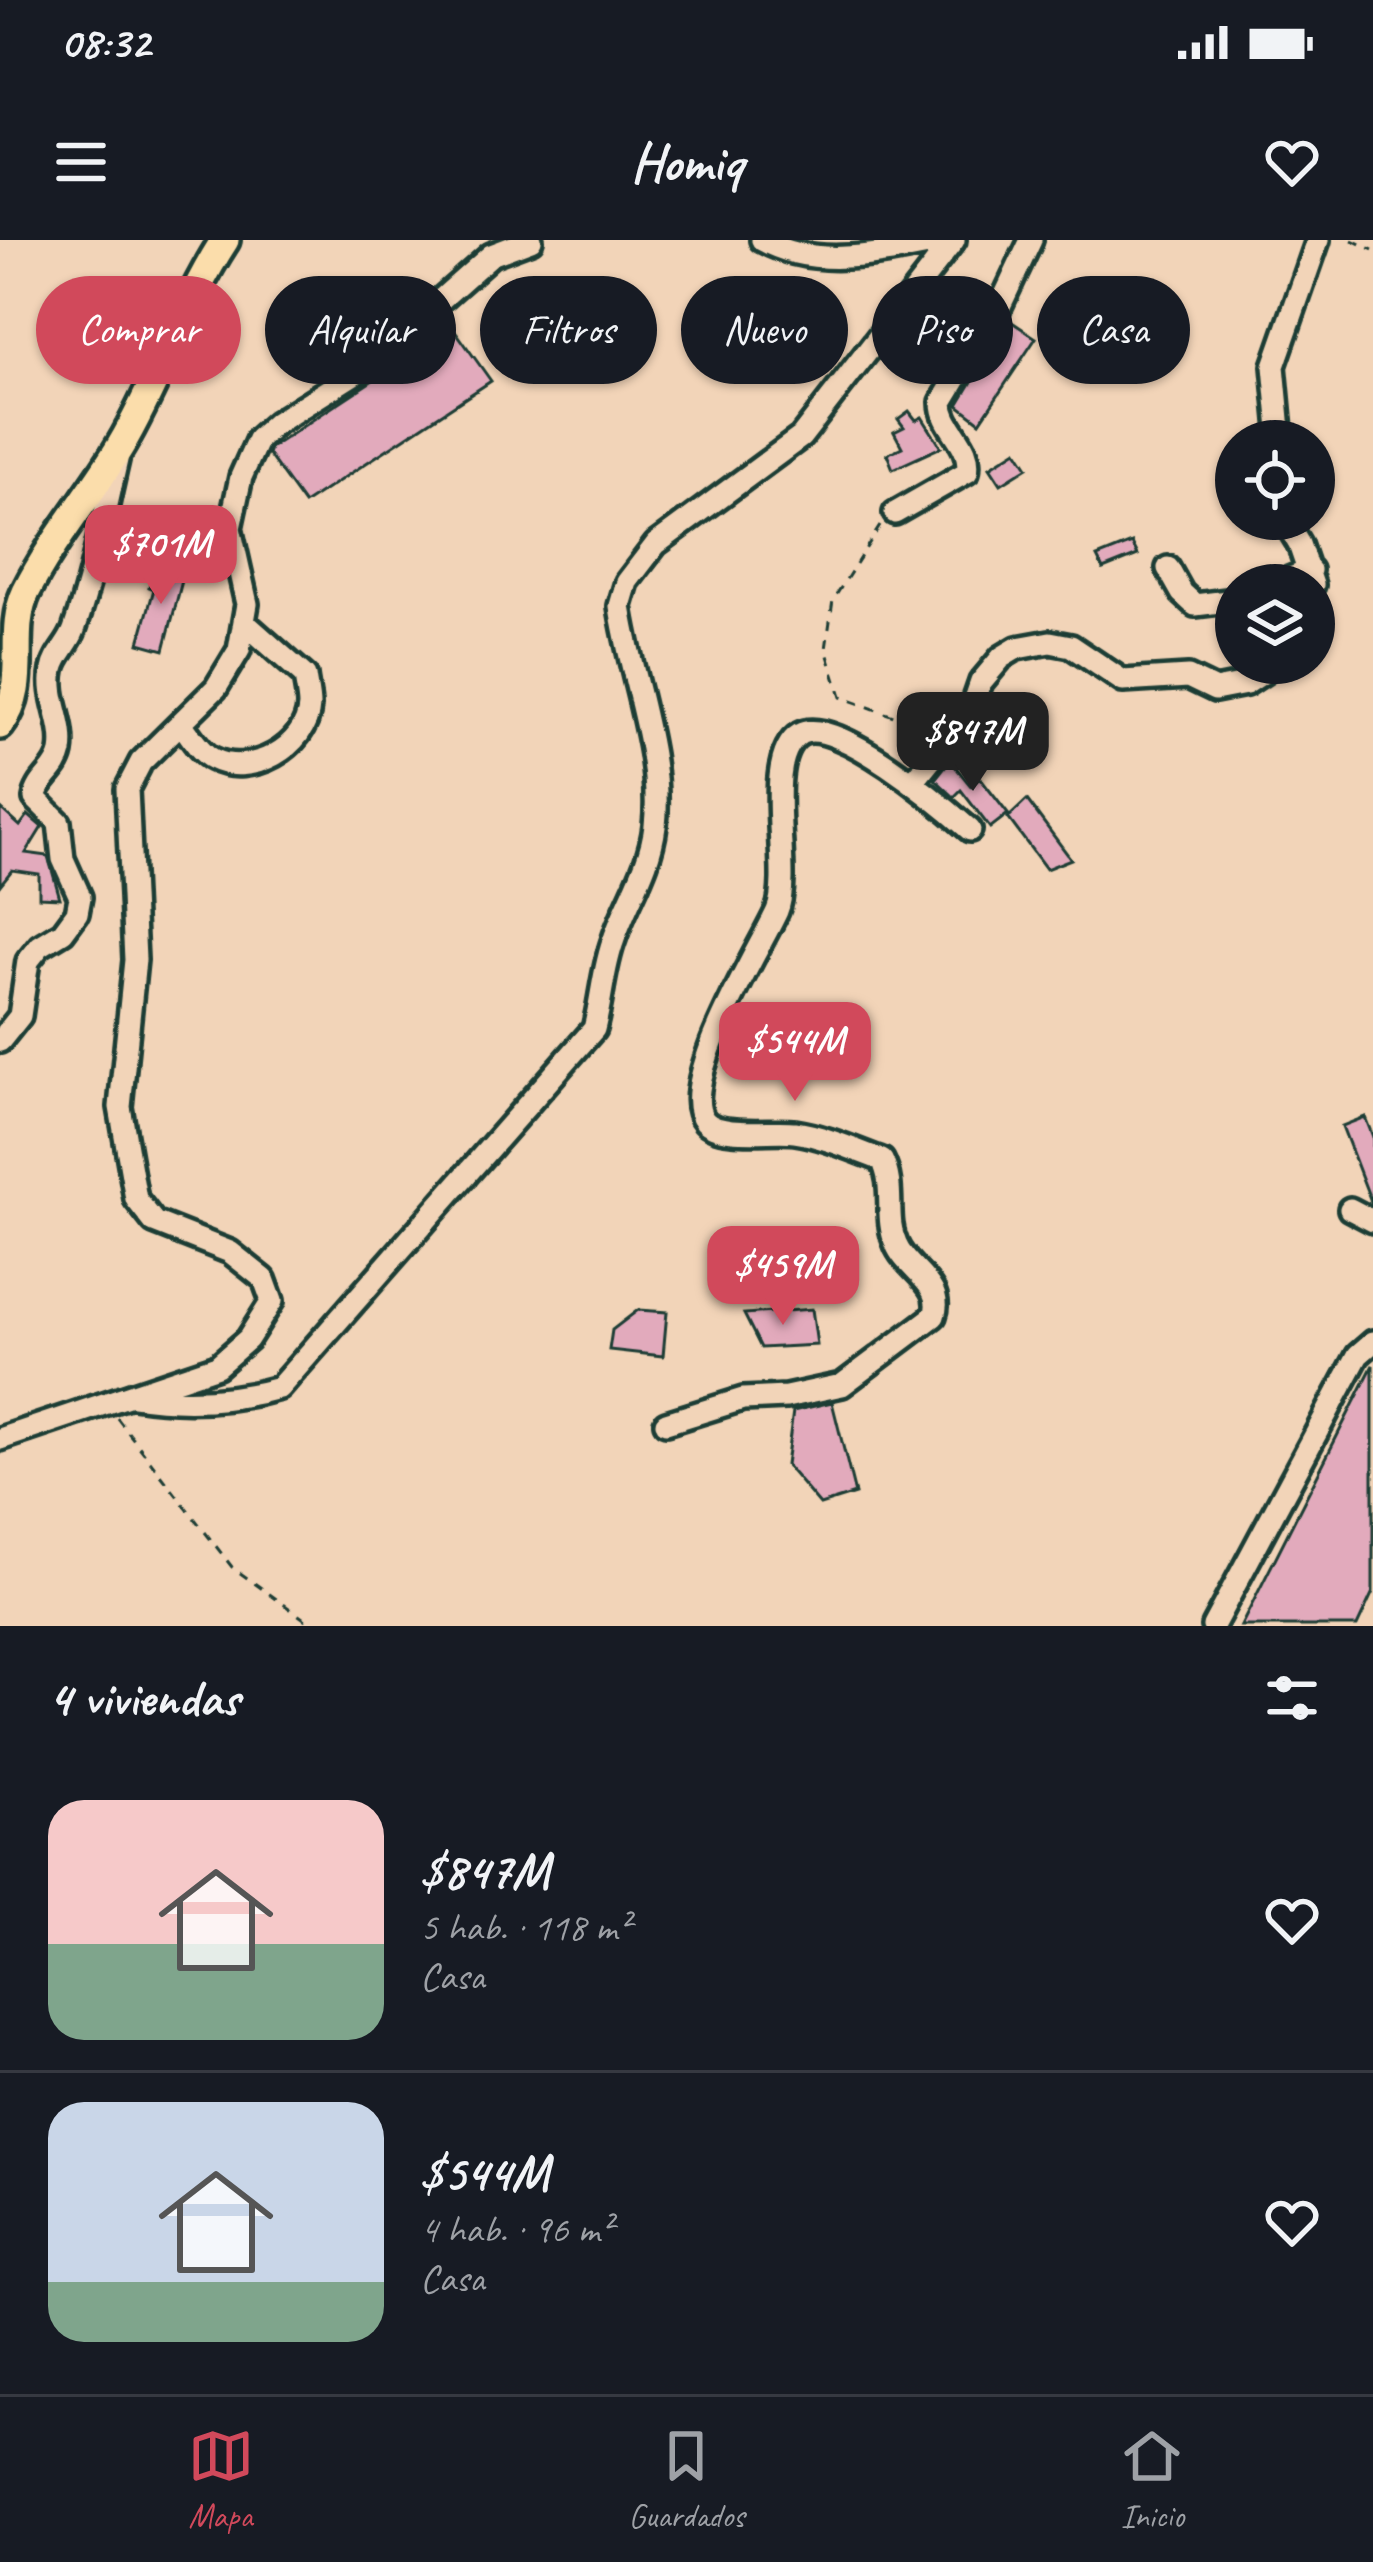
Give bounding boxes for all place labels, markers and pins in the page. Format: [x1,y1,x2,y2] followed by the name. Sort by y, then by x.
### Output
[77,505,245,607] pin: $701M
[889,692,1057,794] pin: $847M
[711,1002,879,1104] pin: $544M
[699,1226,867,1328] pin: $459M

